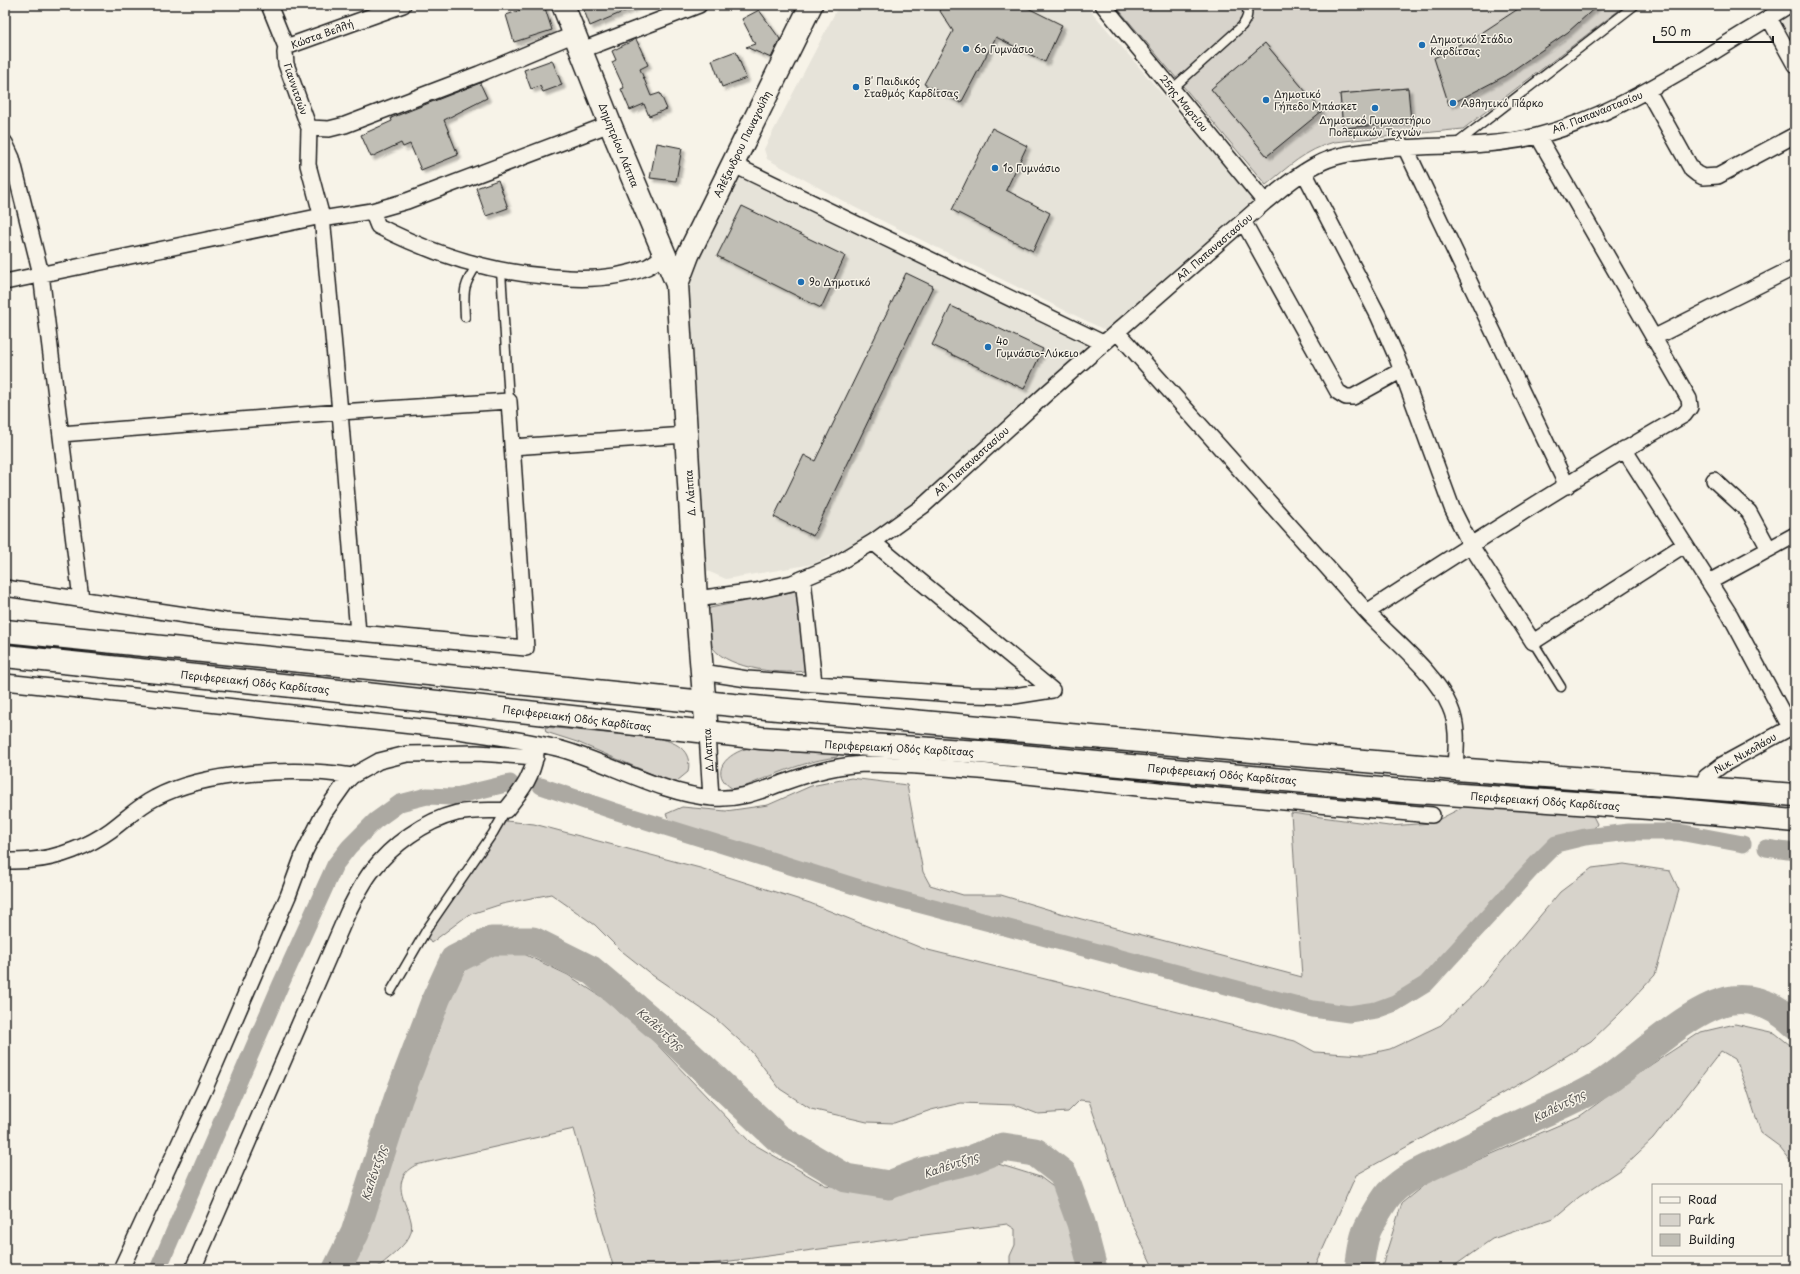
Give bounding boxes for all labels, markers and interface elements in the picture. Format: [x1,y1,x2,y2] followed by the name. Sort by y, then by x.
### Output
[288,15,355,52] street label: Κώστα Βελλή
[1654,18,1773,44] scale bar
[1660,22,1691,40] text: 50 m
[1430,31,1513,58] place label: Δημοτικό Στάδιο Καρδίτσας
[1417,40,1427,50] marker: Δημοτικό Στάδιο Καρδίτσας
[974,41,1034,56] place label: 6ο Γυμνάσιο
[961,44,971,54] marker: 6ο Γυμνάσιο
[281,61,312,117] street label: Γιαννιτσών
[1157,71,1212,135] street label: 25ης Μαρτίου
[864,73,959,100] place label: Β' Παιδικός Σταθμός Καρδίτσας
[851,82,861,92] marker: Β' Παιδικός Σταθμός Καρδίτσας
[1274,86,1357,113] place label: Δημοτικό Γήπεδο Μπάσκετ
[1549,86,1645,137] street label: Αλ. Παπαναστασίου
[709,88,774,200] street label: Αλέξανδρου Παναγούλη
[1261,95,1271,105] marker: Δημοτικό Γήπεδο Μπάσκετ
[1461,95,1544,111] place label: Αθλητικό Πάρκο
[1448,98,1458,108] marker: Αθλητικό Πάρκο
[596,100,643,190] street label: Δημητρίου Λάππα
[1370,103,1380,113] marker: Δημοτικό Γυμναστήριο Πολεμικών Τεχνών
[1319,112,1431,139] place label: Δημοτικό Γυμναστήριο Πολεμικών Τεχνών
[1003,160,1061,175] place label: 1ο Γυμνάσιο
[990,163,1000,173] marker: 1ο Γυμνάσιο
[1172,209,1255,284] street label: Αλ. Παπαναστασίου
[809,274,871,289] place label: 9ο Δημοτικό
[796,277,806,287] marker: 9ο Δημοτικό
[996,333,1079,360] place label: 4ο Γυμνάσιο-Λύκειο
[983,342,993,352] marker: 4ο Γυμνάσιο-Λύκειο
[930,422,1012,499] street label: Αλ. Παπαναστασίου
[680,469,699,517] street label: Δ. Λάππα
[180,666,330,697] street label: Περιφερειακή Οδός Καρδίτσας
[502,701,652,734] street label: Περιφερειακή Οδός Καρδίτσας
[698,727,716,772] street label: Δ.Λαππα
[1711,728,1779,777] street label: Νικ. Νικολάου
[824,736,974,759] street label: Περιφερειακή Οδός Καρδίτσας
[1147,759,1297,788] street label: Περιφερειακή Οδός Καρδίτσας
[1470,788,1620,813] street label: Περιφερειακή Οδός Καρδίτσας
[633,1004,688,1054] water label: Καλέντζης
[1530,1085,1589,1126] water label: Καλέντζης
[357,1142,391,1202] water label: Καλέντζης
[921,1147,982,1182] water label: Καλέντζης
[1652,1184,1782,1256] legend
[1688,1190,1717,1208] text: Road
[1688,1210,1715,1228] text: Park
[1688,1230,1735,1248] text: Building

